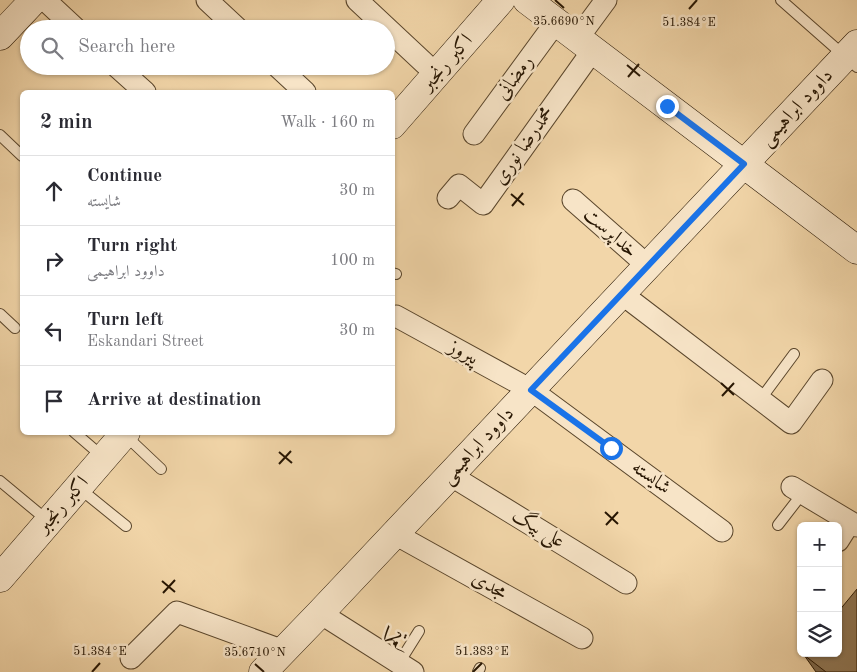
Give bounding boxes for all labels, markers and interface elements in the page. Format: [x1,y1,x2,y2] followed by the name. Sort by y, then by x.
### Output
[533,15,595,28] text: 35.6690°N
[662,16,716,29] text: 51.384°E
[20,20,395,75] search box
[415,30,478,97] street label: اکبر رنجبر
[38,34,66,62] icon: search
[78,38,175,57] text: Search here
[492,52,538,104] street label: رمضانی
[757,66,839,152] street label: داوود ابراهیمی
[656,95,679,118] route end
[490,103,559,189] street label: محمدرضا نوری
[40,112,93,133] text: 2 min
[280,115,375,131] text: Walk · 160 m
[87,167,162,186] text: Continue
[40,177,68,205] icon: ahead
[339,183,375,199] text: 30 m
[87,194,121,210] text: شایسته
[578,204,641,263] street label: خداپرست
[87,237,177,256] text: Turn right
[40,247,68,275] icon: right
[330,253,375,269] text: 100 m
[87,264,165,280] text: داوود ابراهیمی
[87,311,164,330] text: Turn left
[40,317,68,345] icon: left
[339,323,375,339] text: 30 m
[87,334,204,350] text: Eskandari Street
[441,336,482,372] street label: پیروز
[40,387,68,415] icon: arrive
[87,391,261,410] text: Arrive at destination
[438,404,520,490] street label: داوود ابراهیمی
[600,437,623,460] route start
[628,457,674,499] street label: شایسته
[31,472,94,539] street label: اکبر رنجبر
[507,501,570,555] street label: علی بیگ
[797,522,842,657] map controls
[797,522,842,567] button: +
[797,567,842,612] button: −
[468,568,510,604] street label: مجدی
[797,612,842,657] button: layers
[379,623,414,655] street label: یکم
[73,645,127,658] text: 51.384°E
[455,645,509,658] text: 51.383°E
[224,646,286,659] text: 35.6710°N

